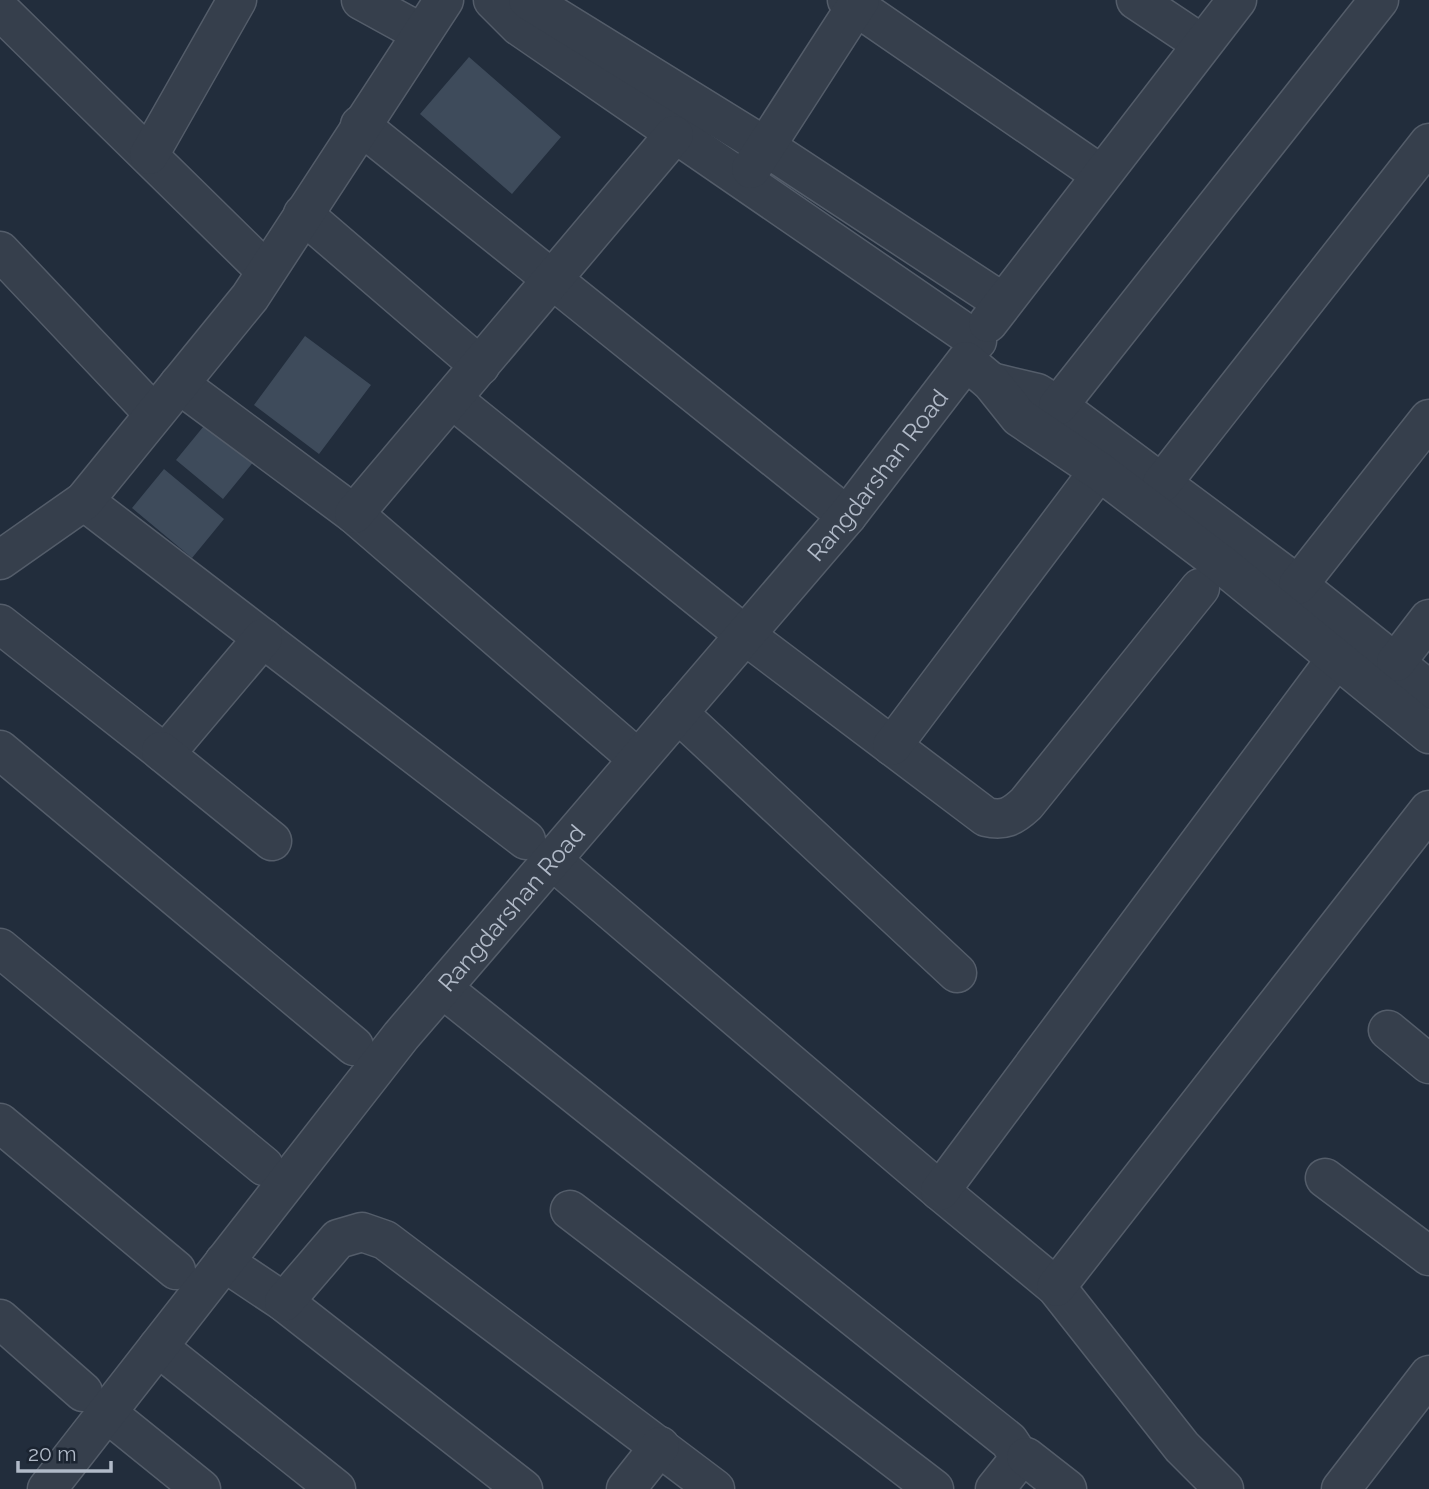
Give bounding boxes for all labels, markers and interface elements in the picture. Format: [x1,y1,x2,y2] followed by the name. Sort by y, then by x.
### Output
[801,383,954,567] street label: Rangdarshan Road
[432,818,591,997] street label: Rangdarshan Road
[18,1430,110,1474] scale bar
[28,1441,76,1466] text: 20 m

